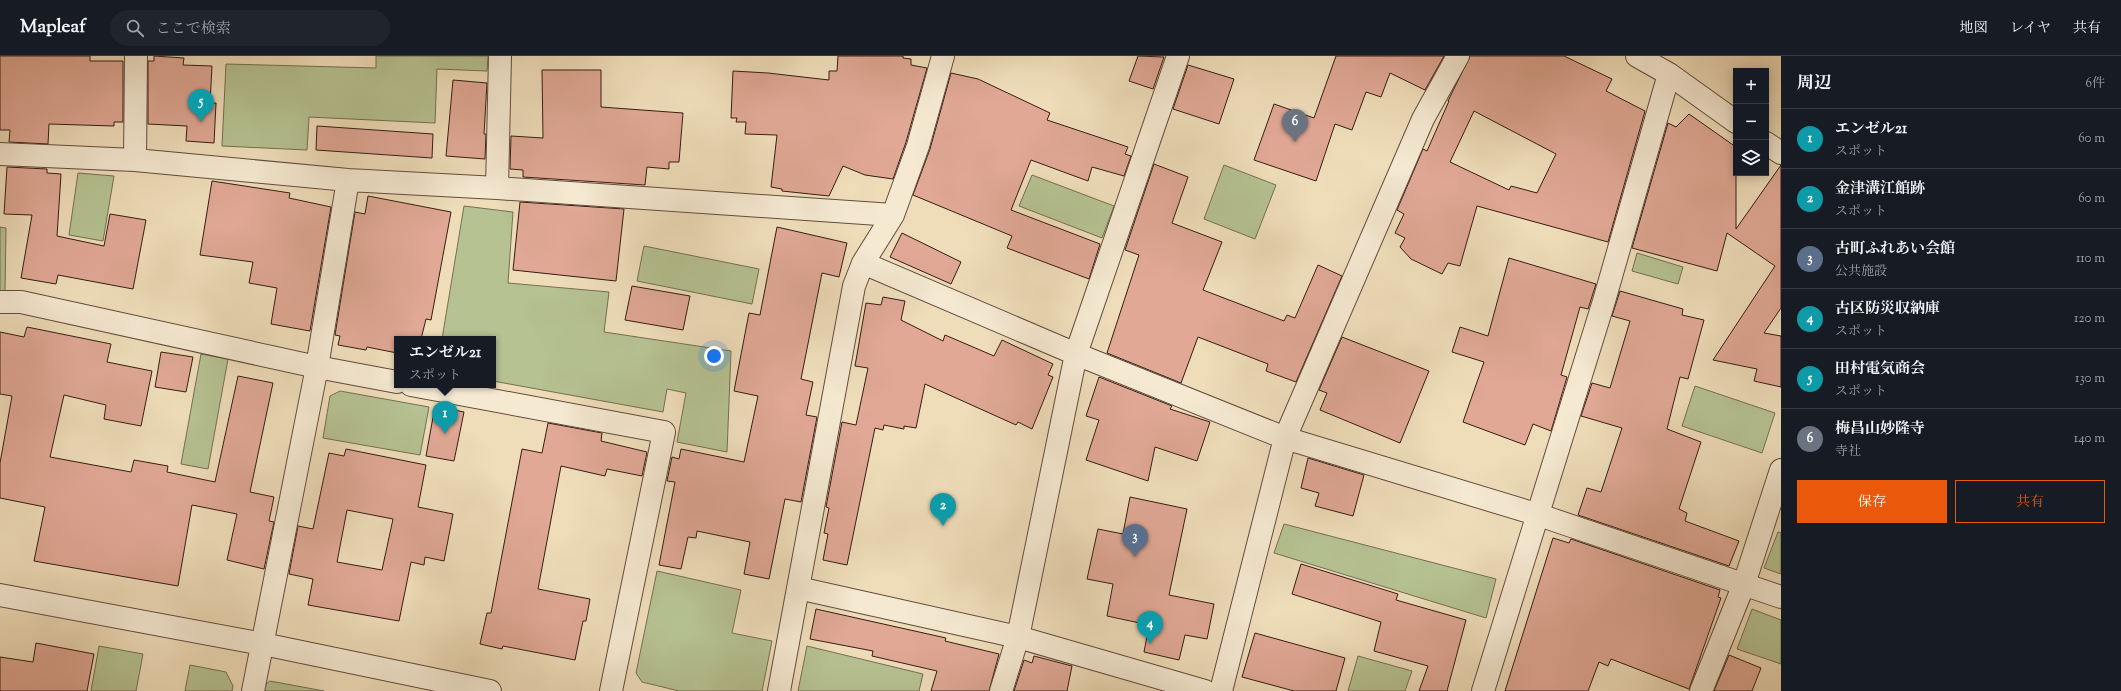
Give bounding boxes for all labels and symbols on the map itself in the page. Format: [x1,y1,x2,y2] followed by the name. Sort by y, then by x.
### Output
[188,89,214,122] pin: 5
[1282,109,1308,142] pin: 6
[704,346,724,366] your location
[432,401,458,434] pin: 1
[930,493,956,526] pin: 2
[1122,524,1148,557] pin: 3
[1137,611,1163,644] pin: 4

